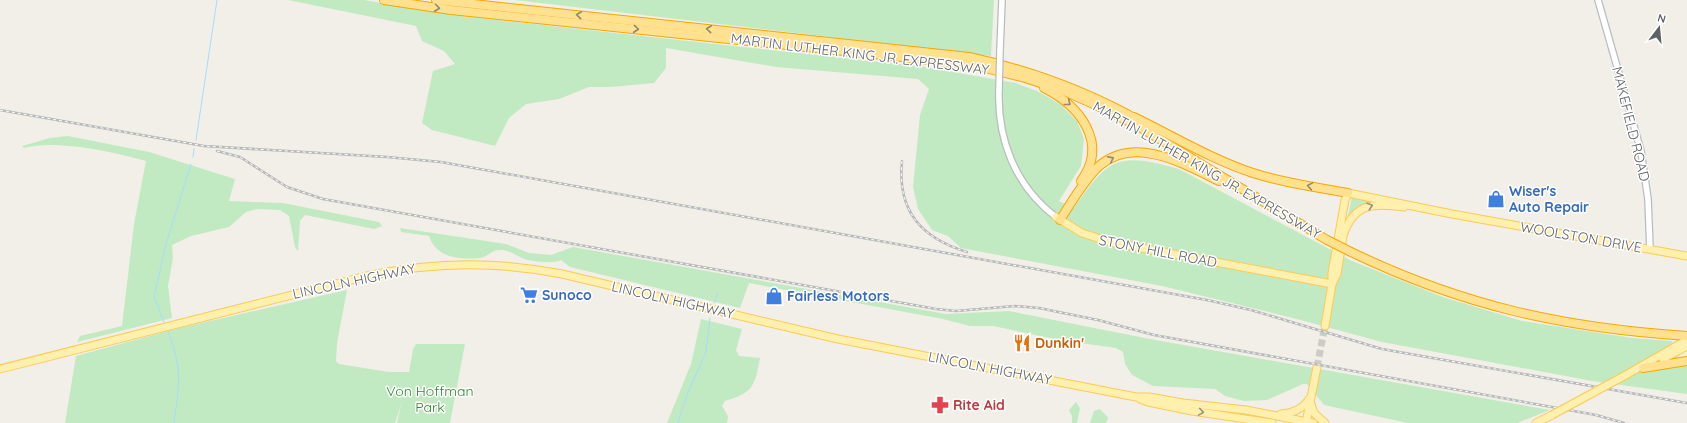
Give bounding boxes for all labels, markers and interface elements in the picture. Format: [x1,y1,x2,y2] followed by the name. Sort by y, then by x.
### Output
[434,3,440,12] one-way arrow
[1639,8,1679,48] north arrow
[576,11,582,20] one-way arrow
[1656,11,1668,26] text: N
[633,24,639,33] one-way arrow
[706,25,712,34] one-way arrow
[730,29,990,79] street label: MARTIN LUTHER KING JR. EXPRESSWAY
[1608,65,1654,183] street label: MAKEFIELD ROAD
[1090,97,1324,243] street label: MARTIN LUTHER KING JR. EXPRESSWAY
[1064,98,1071,105] one-way arrow
[1107,156,1114,164] one-way arrow
[1307,182,1313,190] one-way arrow
[1509,182,1589,216] place label: Wiser's Auto Repair
[1486,189,1506,209] shop icon: Wiser's Auto Repair
[1366,203,1373,211] one-way arrow
[1519,217,1643,257] street label: WOOLSTON DRIVE
[1097,231,1219,271] street label: STONY HILL ROAD
[291,259,417,303] street label: LINCOLN HIGHWAY
[610,277,736,323] street label: LINCOLN HIGHWAY
[519,285,539,305] supermarket icon: Sunoco
[542,286,592,304] place label: Sunoco
[764,286,784,306] shop icon: Fairless Motors
[787,287,890,305] place label: Fairless Motors
[1012,333,1032,353] restaurant icon: Dunkin'
[1035,334,1084,352] place label: Dunkin'
[927,347,1053,389] street label: LINCOLN HIGHWAY
[386,382,474,416] park label: Von Hoffman Park
[930,395,950,415] pharmacy icon: Rite Aid
[953,396,1005,414] place label: Rite Aid
[1198,407,1204,416] one-way arrow

